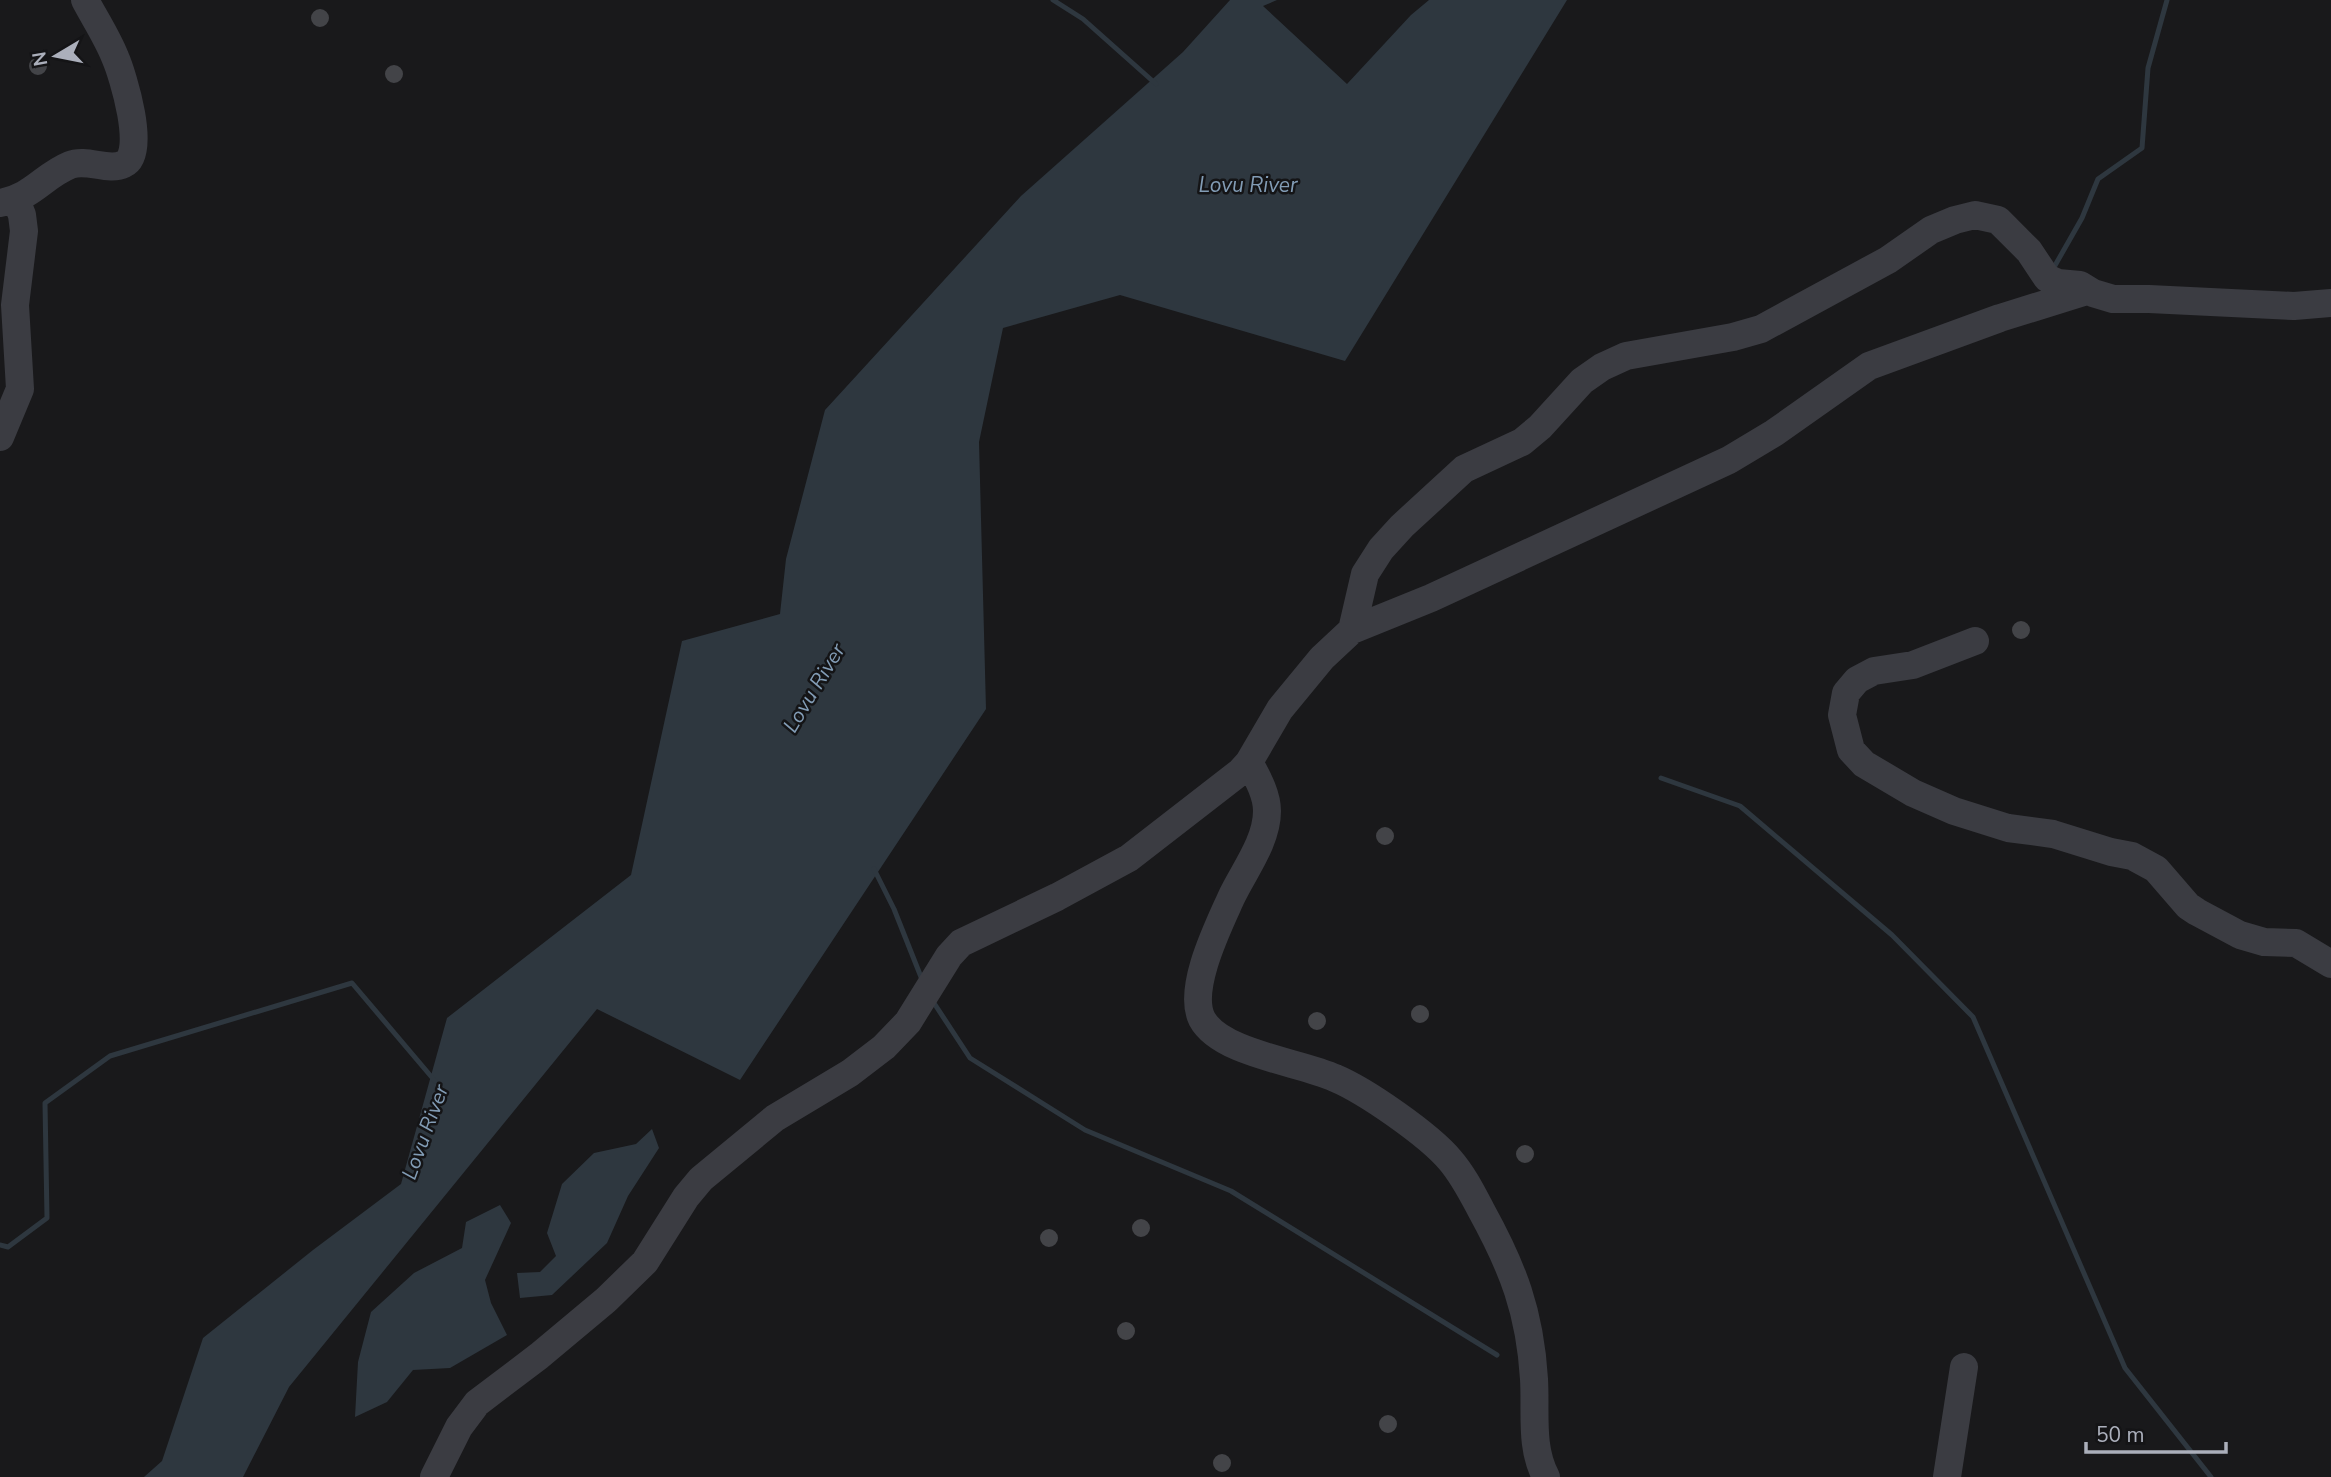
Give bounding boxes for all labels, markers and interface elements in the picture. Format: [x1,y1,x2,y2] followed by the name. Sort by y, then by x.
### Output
[21,21,91,91] north arrow
[26,50,54,68] text: N
[1198,171,1298,199] water label: Lovu River
[776,638,852,738] water label: Lovu River
[395,1080,455,1183] water label: Lovu River
[2086,1410,2226,1454] scale bar
[2096,1421,2145,1449] text: 50 m

